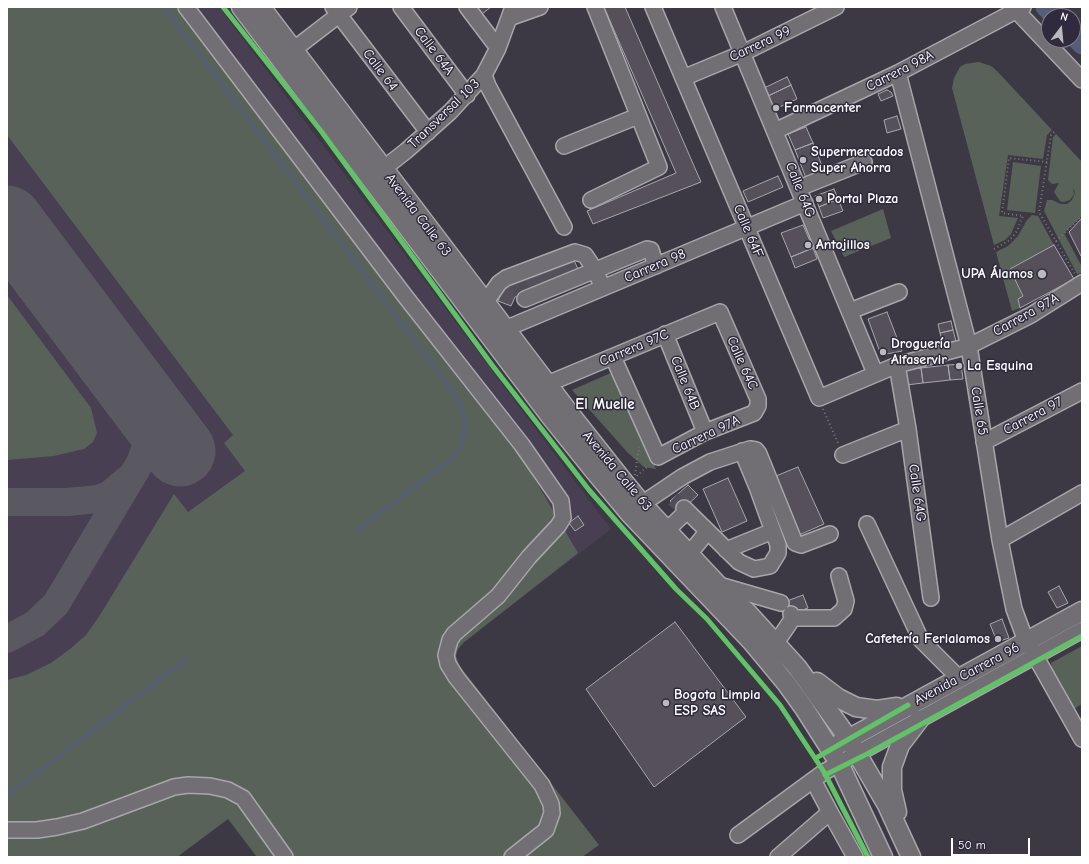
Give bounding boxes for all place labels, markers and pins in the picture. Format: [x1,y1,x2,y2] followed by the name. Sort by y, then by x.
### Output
[784,100,861,116] place label: Farmacenter
[771,103,781,113] marker: Farmacenter
[811,144,903,176] place label: Supermercados Super Ahorra
[798,155,808,165] marker: Supermercados Super Ahorra
[827,191,898,207] place label: Portal Plaza
[814,194,824,204] marker: Portal Plaza
[816,237,870,253] place label: Antojillos
[803,240,813,250] marker: Antojillos
[961,266,1033,282] place label: UPA Álamos
[1036,268,1048,280] marker: UPA Álamos
[891,336,950,368] place label: Droguería Alfaservir
[878,347,888,357] marker: Droguería Alfaservir
[967,358,1033,374] place label: La Esquina
[954,361,964,371] marker: La Esquina
[865,631,990,647] place label: Cafetería Ferialamos
[993,634,1003,644] marker: Cafetería Ferialamos
[674,687,761,720] place label: Bogota Limpia ESP SAS
[661,698,671,708] marker: Bogota Limpia ESP SAS

